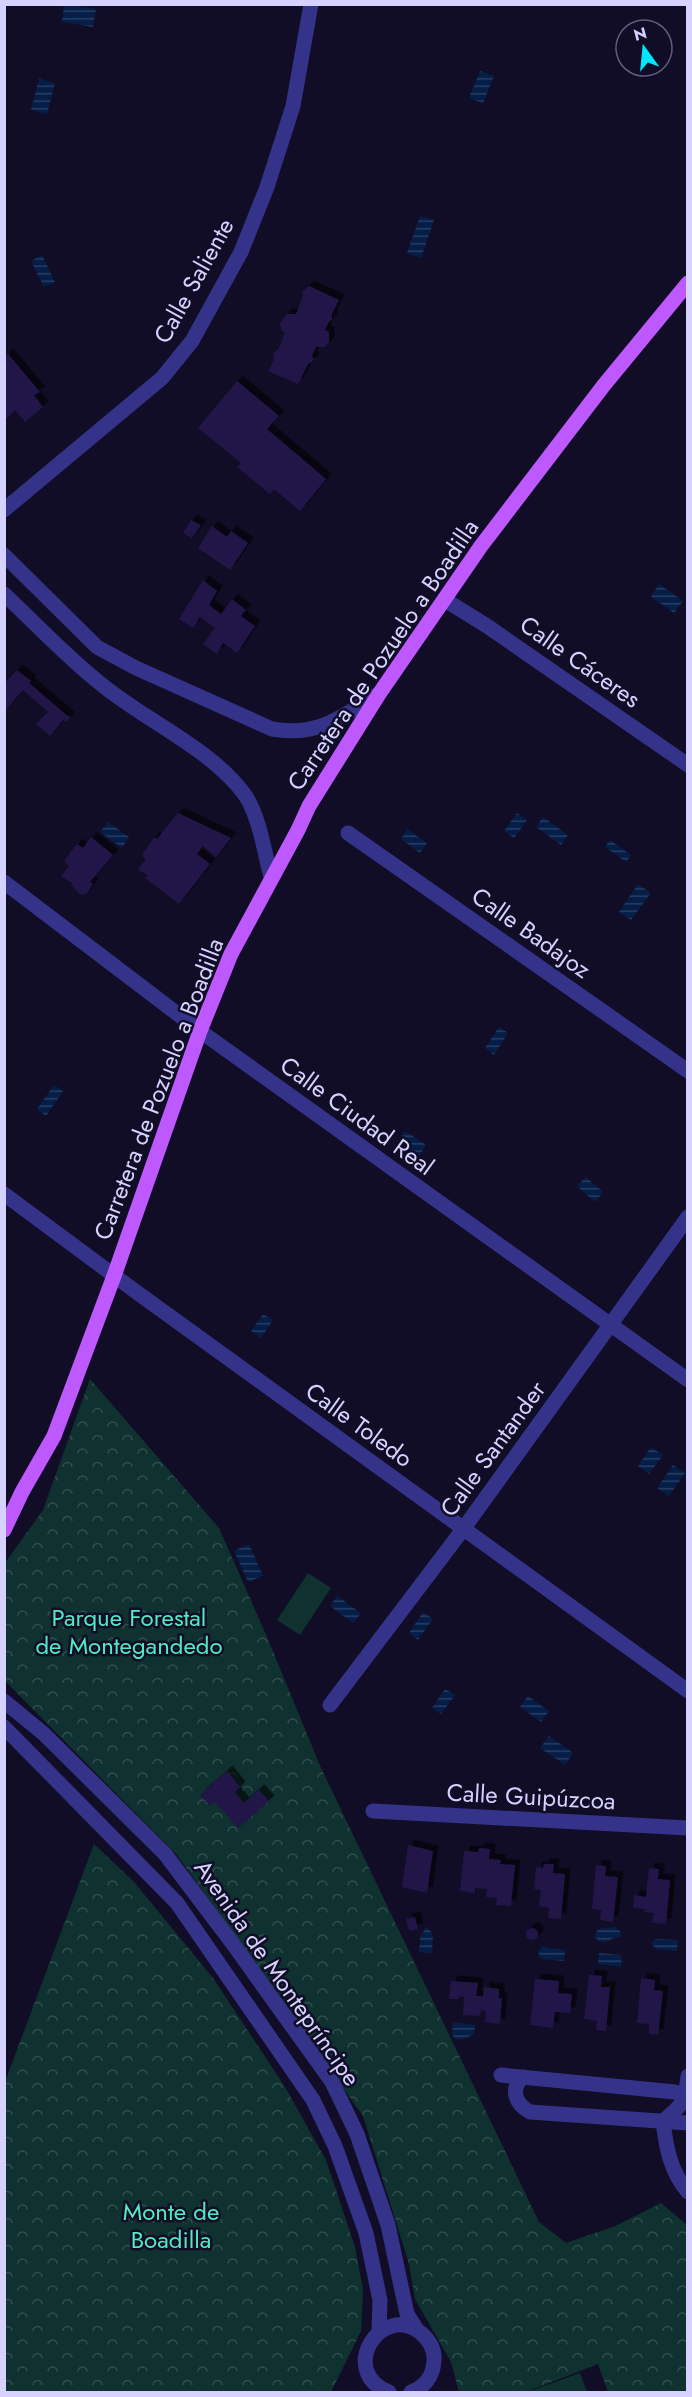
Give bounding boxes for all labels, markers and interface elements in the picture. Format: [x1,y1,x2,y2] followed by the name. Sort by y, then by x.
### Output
[614,18,674,78] north arrow
[631,21,649,47] text: N
[145,212,242,350] street label: Calle Saliente
[278,512,487,798] street label: Carretera de Pozuelo a Boadilla
[513,607,648,716] street label: Calle Cáceres
[465,879,598,987] street label: Calle Badajoz
[85,933,232,1245] street label: Carretera de Pozuelo a Boadilla
[273,1048,442,1183] street label: Calle Ciudad Real
[431,1373,554,1524] street label: Calle Santander
[298,1374,420,1476] street label: Calle Toledo
[35,1600,223,1663] park label: Parque Forestal de Montegandedo
[446,1775,616,1818] street label: Calle Guipúzcoa
[186,1852,369,2093] street label: Avenida de Montepríncipe
[123,2194,219,2257] park label: Monte de Boadilla

